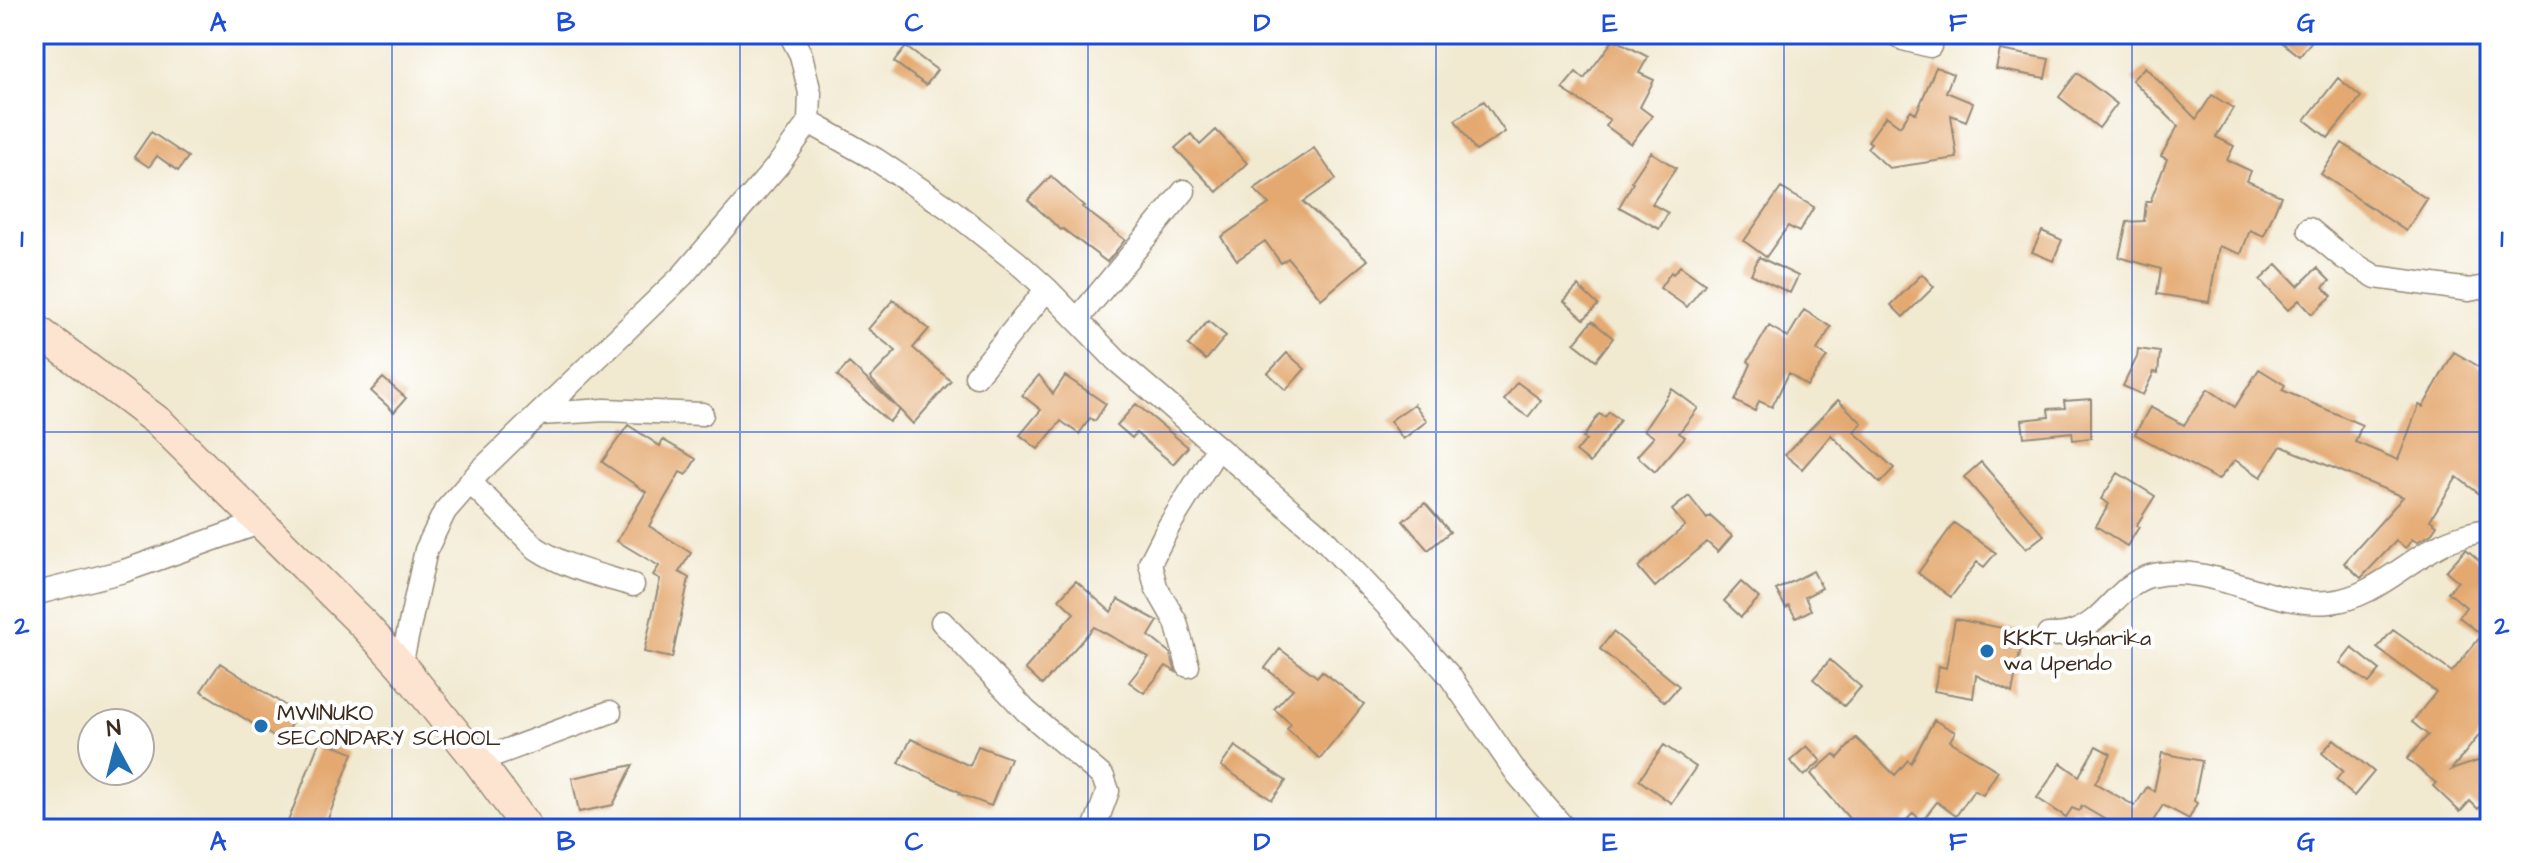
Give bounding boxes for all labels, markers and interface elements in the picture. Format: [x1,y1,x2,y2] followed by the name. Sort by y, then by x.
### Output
[210,5,227,41] text: A
[557,5,576,41] text: B
[905,5,924,41] text: C
[1254,5,1271,41] text: D
[1602,5,1618,41] text: E
[1949,5,1968,41] text: F
[2297,5,2315,41] text: G
[20,221,24,257] text: 1
[2500,221,2504,257] text: 1
[14,608,30,644] text: 2
[2494,608,2510,644] text: 2
[2003,623,2151,679] place label: KKKT Usharika wa Upendo
[1978,642,1996,660] marker: KKKT Usharika wa Upendo
[277,698,501,754] place label: MWINUKO SECONDARY SCHOOL
[76,707,156,787] north arrow
[105,712,123,745] text: N
[252,717,270,735] marker: MWINUKO SECONDARY SCHOOL
[210,824,227,860] text: A
[557,824,576,860] text: B
[905,824,924,860] text: C
[1254,824,1271,860] text: D
[1602,824,1618,860] text: E
[1949,824,1968,860] text: F
[2297,824,2315,860] text: G

